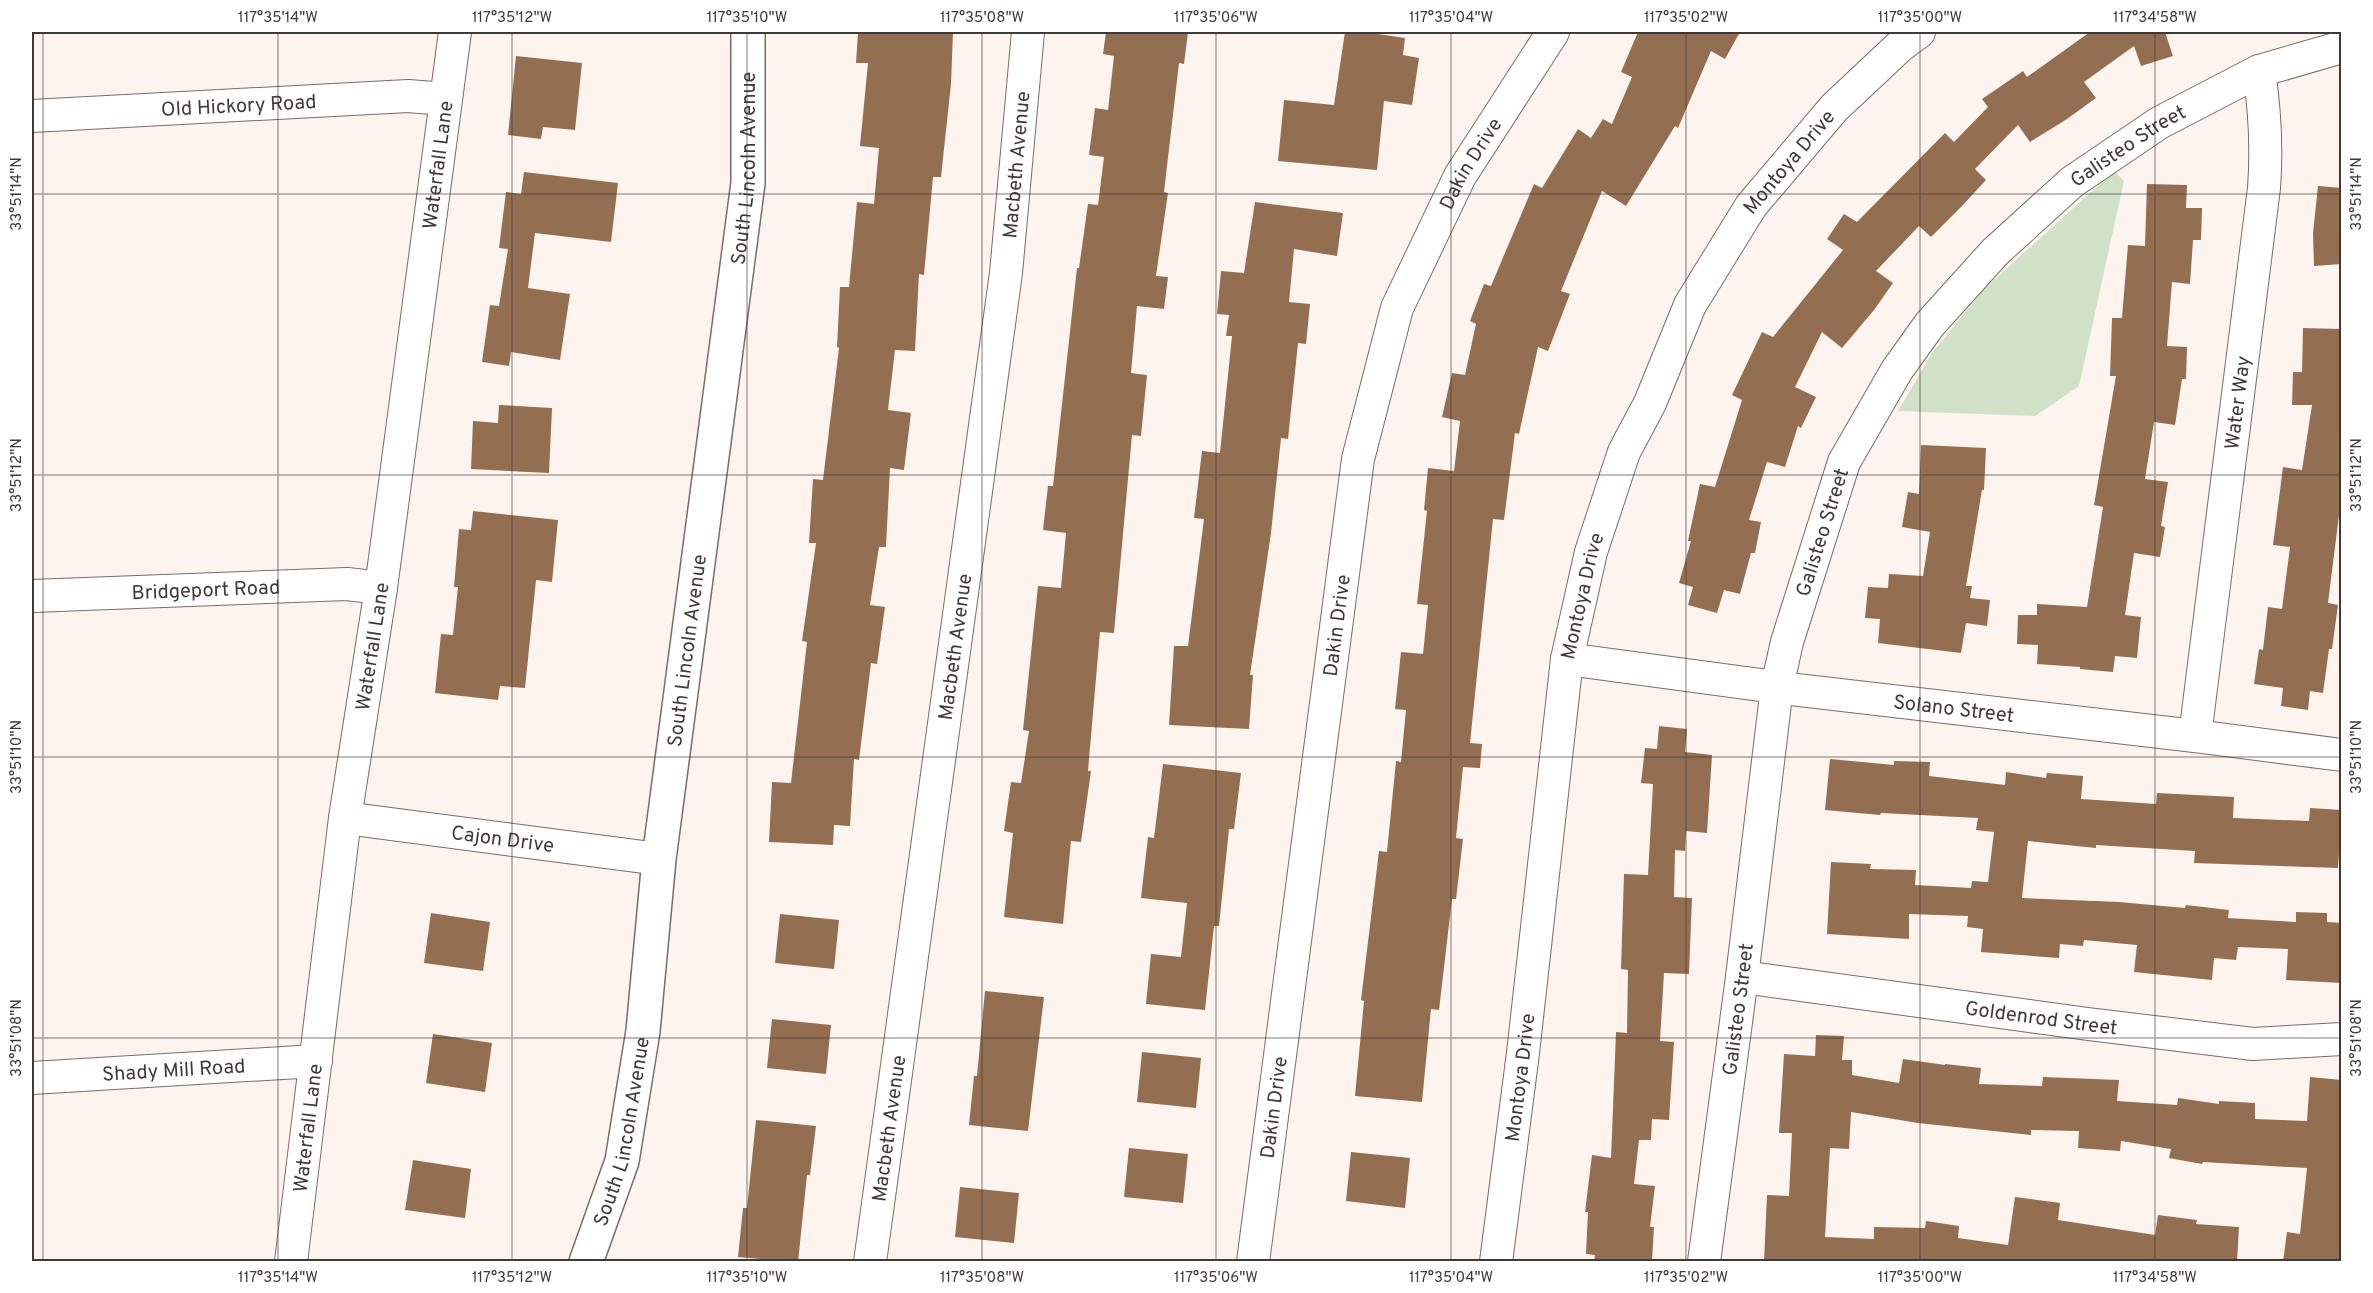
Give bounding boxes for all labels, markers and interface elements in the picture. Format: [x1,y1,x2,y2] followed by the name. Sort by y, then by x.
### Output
[238,9,318,28] text: 117°35'14"W
[472,9,552,28] text: 117°35'12"W
[707,9,787,28] text: 117°35'10"W
[940,9,1024,28] text: 117°35'08"W
[1174,9,1258,28] text: 117°35'06"W
[1409,9,1493,28] text: 117°35'04"W
[1644,9,1728,28] text: 117°35'02"W
[1878,9,1962,28] text: 117°35'00"W
[2113,9,2197,28] text: 117°34'58"W
[726,72,763,267] street label: South Lincoln Avenue
[160,90,317,124] street label: Old Hickory Road
[998,90,1038,240] street label: Macbeth Avenue
[418,99,461,231] street label: Waterfall Lane
[2066,100,2191,194] street label: Galisteo Street
[1738,105,1842,221] street label: Montoya Drive
[1435,113,1509,215] street label: Dakin Drive
[8,157,27,231] text: 33°51'14"N
[2348,157,2367,231] text: 33°51'14"N
[2220,354,2258,451] street label: Water Way
[8,438,27,512] text: 33°51'12"N
[2348,438,2367,512] text: 33°51'12"N
[1791,465,1856,600] street label: Galisteo Street
[1556,530,1611,662] street label: Montoya Drive
[663,553,714,748] street label: South Lincoln Avenue
[934,572,980,722] street label: Macbeth Avenue
[1319,573,1358,678] street label: Dakin Drive
[131,576,281,607] street label: Bridgeport Road
[351,581,397,713] street label: Waterfall Lane
[1892,690,2015,730] street label: Solano Street
[8,720,27,794] text: 33°51'10"N
[2348,720,2367,794] text: 33°51'10"N
[449,821,555,860] street label: Cajon Drive
[1718,942,1761,1077] street label: Galisteo Street
[1963,996,2119,1042] street label: Goldenrod Street
[8,999,27,1077] text: 33°51'08"N
[2348,999,2367,1077] text: 33°51'08"N
[1501,1012,1542,1144] street label: Montoya Drive
[589,1035,657,1230] street label: South Lincoln Avenue
[101,1054,246,1089] street label: Shady Mill Road
[867,1054,913,1203] street label: Macbeth Avenue
[1256,1055,1295,1160] street label: Dakin Drive
[289,1062,330,1194] street label: Waterfall Lane
[238,1269,318,1288] text: 117°35'14"W
[472,1269,552,1288] text: 117°35'12"W
[707,1269,787,1288] text: 117°35'10"W
[940,1269,1024,1288] text: 117°35'08"W
[1174,1269,1258,1288] text: 117°35'06"W
[1409,1269,1493,1288] text: 117°35'04"W
[1644,1269,1728,1288] text: 117°35'02"W
[1878,1269,1962,1288] text: 117°35'00"W
[2113,1269,2197,1288] text: 117°34'58"W

